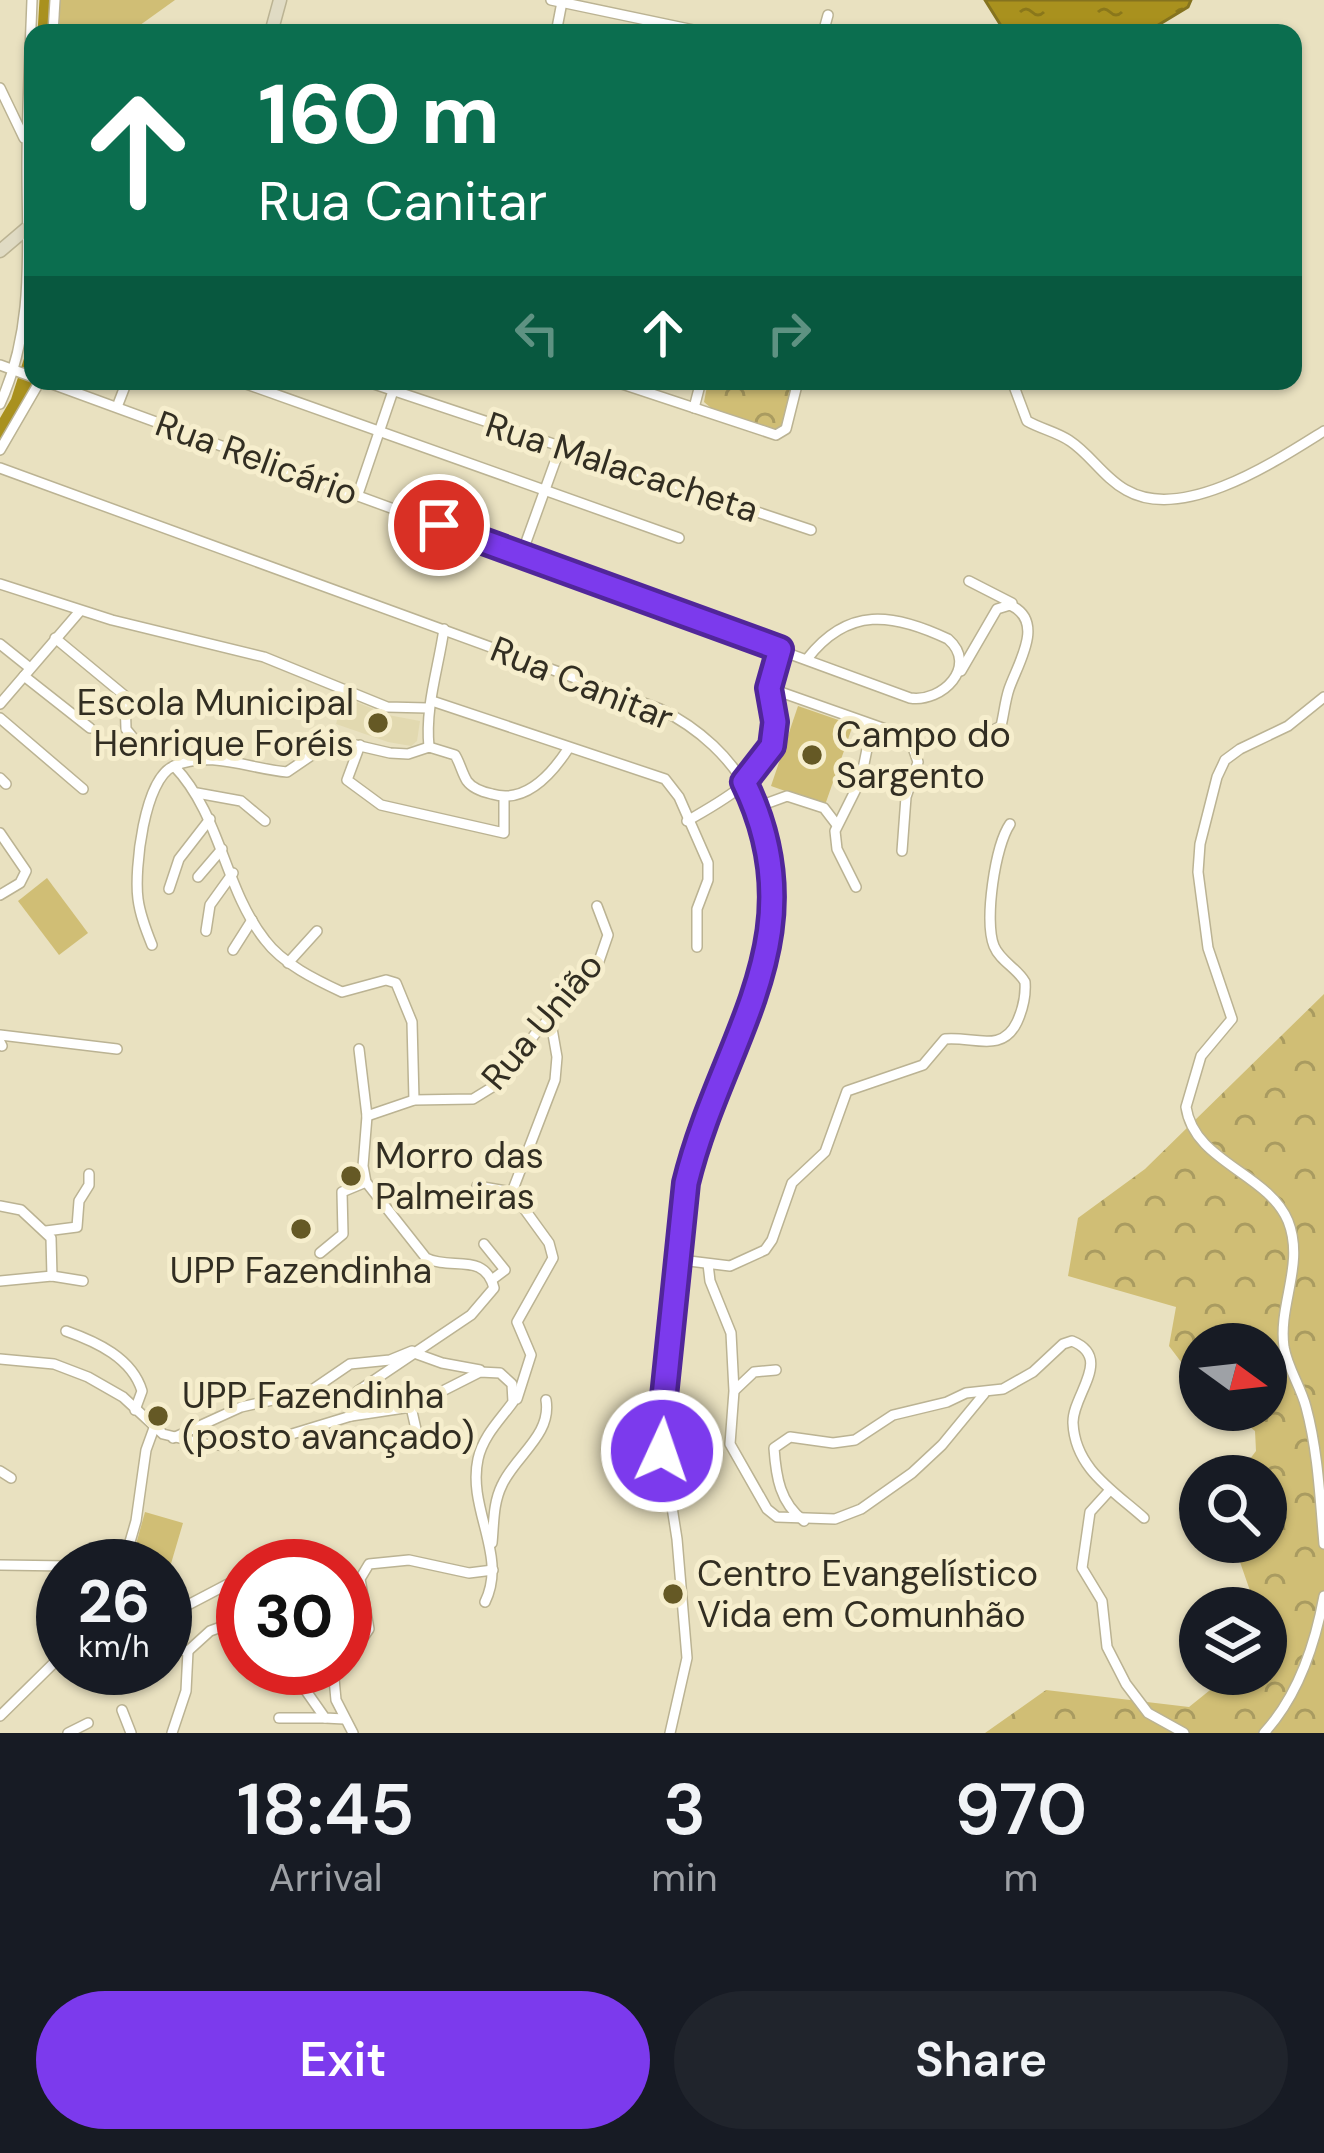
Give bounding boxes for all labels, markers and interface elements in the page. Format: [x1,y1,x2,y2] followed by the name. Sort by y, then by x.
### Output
[258,60,500,169] text: 160 m
[60,72,216,228] icon: ahead
[258,166,547,237] text: Rua Canitar
[504,300,570,366] icon: left
[630,300,696,366] icon: ahead
[756,300,822,366] icon: right
[149,400,365,516] street label: Rua Relicário
[480,401,764,533] street label: Rua Malacacheta
[388,474,490,576] pin
[406,492,472,558] icon: arrive
[484,625,680,741] street label: Rua Canitar
[77,679,354,767] place label: Escola Municipal Henrique Foréis
[365,710,391,736] marker: Escola Municipal Henrique Foréis
[836,711,1011,799] place label: Campo do Sargento
[799,742,825,768] marker: Campo do Sargento
[471,943,613,1099] street label: Rua União
[375,1132,544,1220] place label: Morro das Palmeiras
[338,1163,364,1189] marker: Morro das Palmeiras
[288,1216,314,1242] marker: UPP Fazendinha
[170,1247,432,1294] place label: UPP Fazendinha
[1179,1323,1287,1431] north arrow
[1179,1323,1287,1695] map controls
[182,1372,474,1460] place label: UPP Fazendinha (posto avançado)
[599,1388,725,1514] position arrow
[145,1403,171,1429] marker: UPP Fazendinha (posto avançado)
[1179,1455,1287,1563] button: search
[216,1539,372,1695] speed limit sign: 30
[697,1550,1038,1638] place label: Centro Evangelístico Vida em Comunhão
[78,1562,150,1641] text: 26
[660,1581,686,1607] marker: Centro Evangelístico Vida em Comunhão
[1179,1587,1287,1695] button: layers
[79,1627,149,1666] text: km/h
[237,1763,414,1856] text: 18:45
[663,1763,706,1856] text: 3
[954,1763,1087,1856] text: 970
[269,1852,382,1903] text: Arrival
[651,1852,718,1903] text: min
[1003,1852,1038,1903] text: m
[36,1991,650,2129] button: Exit
[674,1991,1288,2129] button: Share

